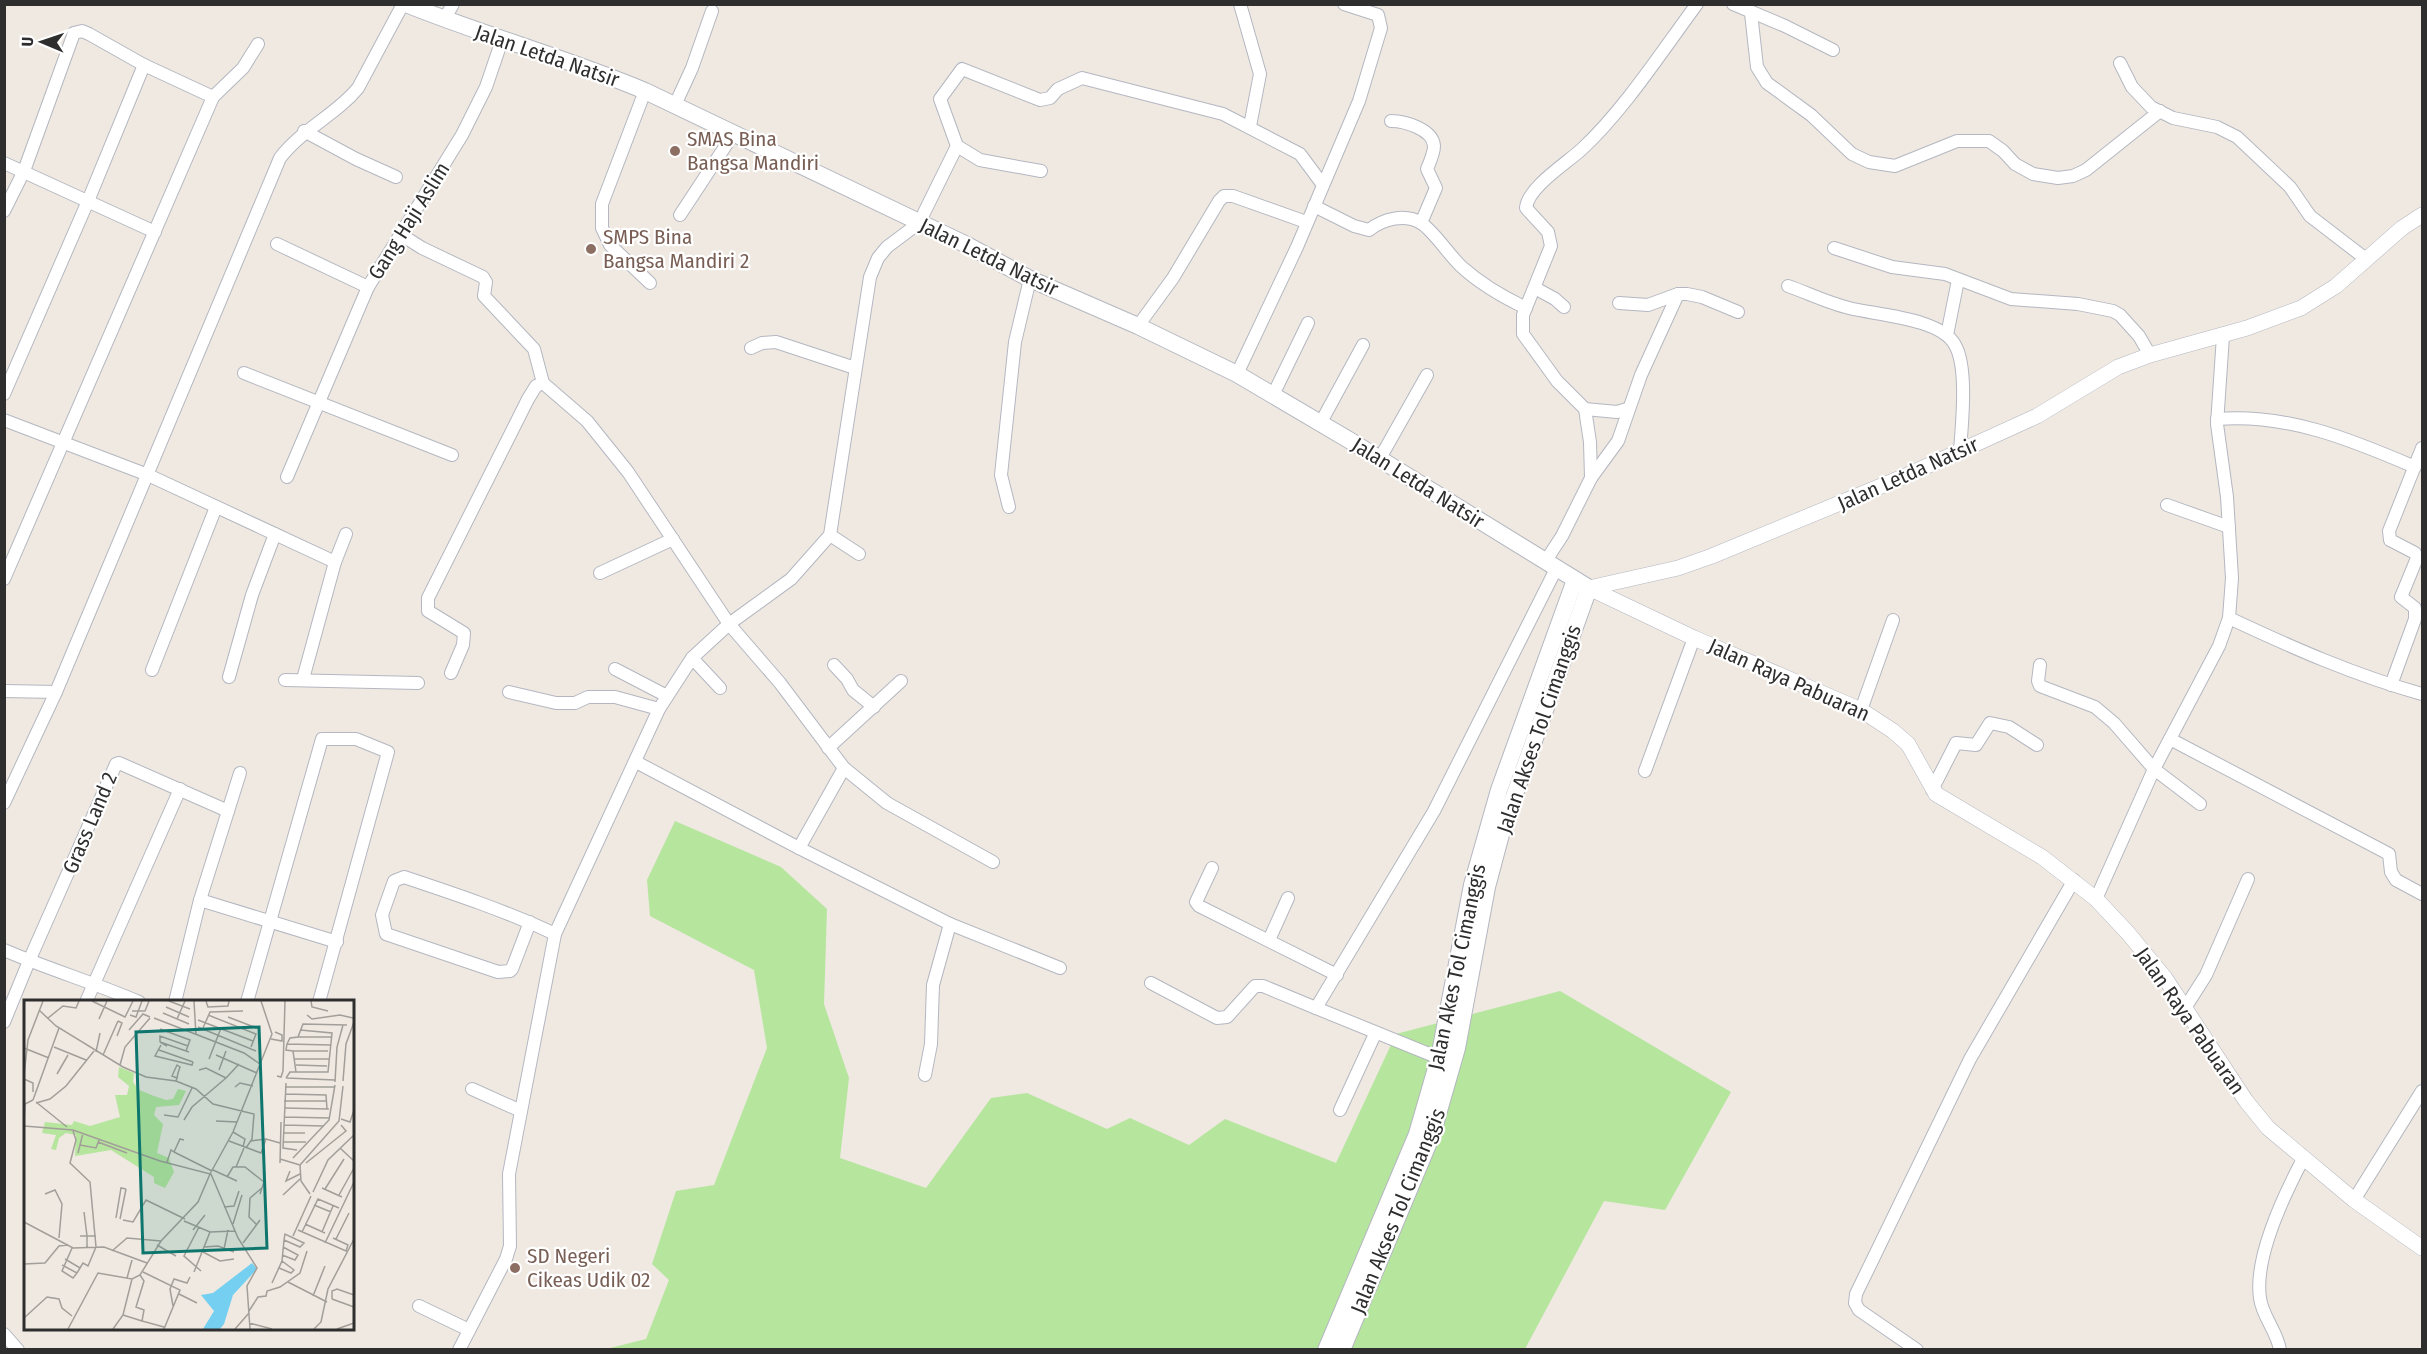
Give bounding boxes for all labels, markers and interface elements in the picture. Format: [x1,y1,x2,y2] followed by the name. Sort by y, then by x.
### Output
[12,12,72,72] north arrow
[471,19,623,93] street label: Jalan Letda Natsir
[18,36,37,47] text: U
[687,126,819,176] place label: SMAS Bina Bangsa Mandiri
[668,144,682,158] marker: SMAS Bina Bangsa Mandiri
[363,157,455,285] street label: Gang Haji Aslim
[915,212,1063,302] street label: Jalan Letda Natsir
[603,224,749,274] place label: SMPS Bina Bangsa Mandiri 2
[584,242,598,256] marker: SMPS Bina Bangsa Mandiri 2
[1834,431,1983,517] street label: Jalan Letda Natsir
[1347,432,1490,534] street label: Jalan Letda Natsir
[1491,621,1587,837] street label: Jalan Akses Tol Cimanggis
[1704,633,1874,727] street label: Jalan Raya Pabuaran
[57,768,123,878] street label: Grass Land 2
[1422,862,1492,1072] street label: Jalan Akes Tol Cimanggis
[2130,942,2250,1100] street label: Jalan Raya Pabuaran
[24,1000,354,1330] inset map
[1345,1105,1451,1317] street label: Jalan Akses Tol Cimanggis
[527,1243,650,1293] place label: SD Negeri Cikeas Udik 02
[508,1261,522,1275] marker: SD Negeri Cikeas Udik 02

